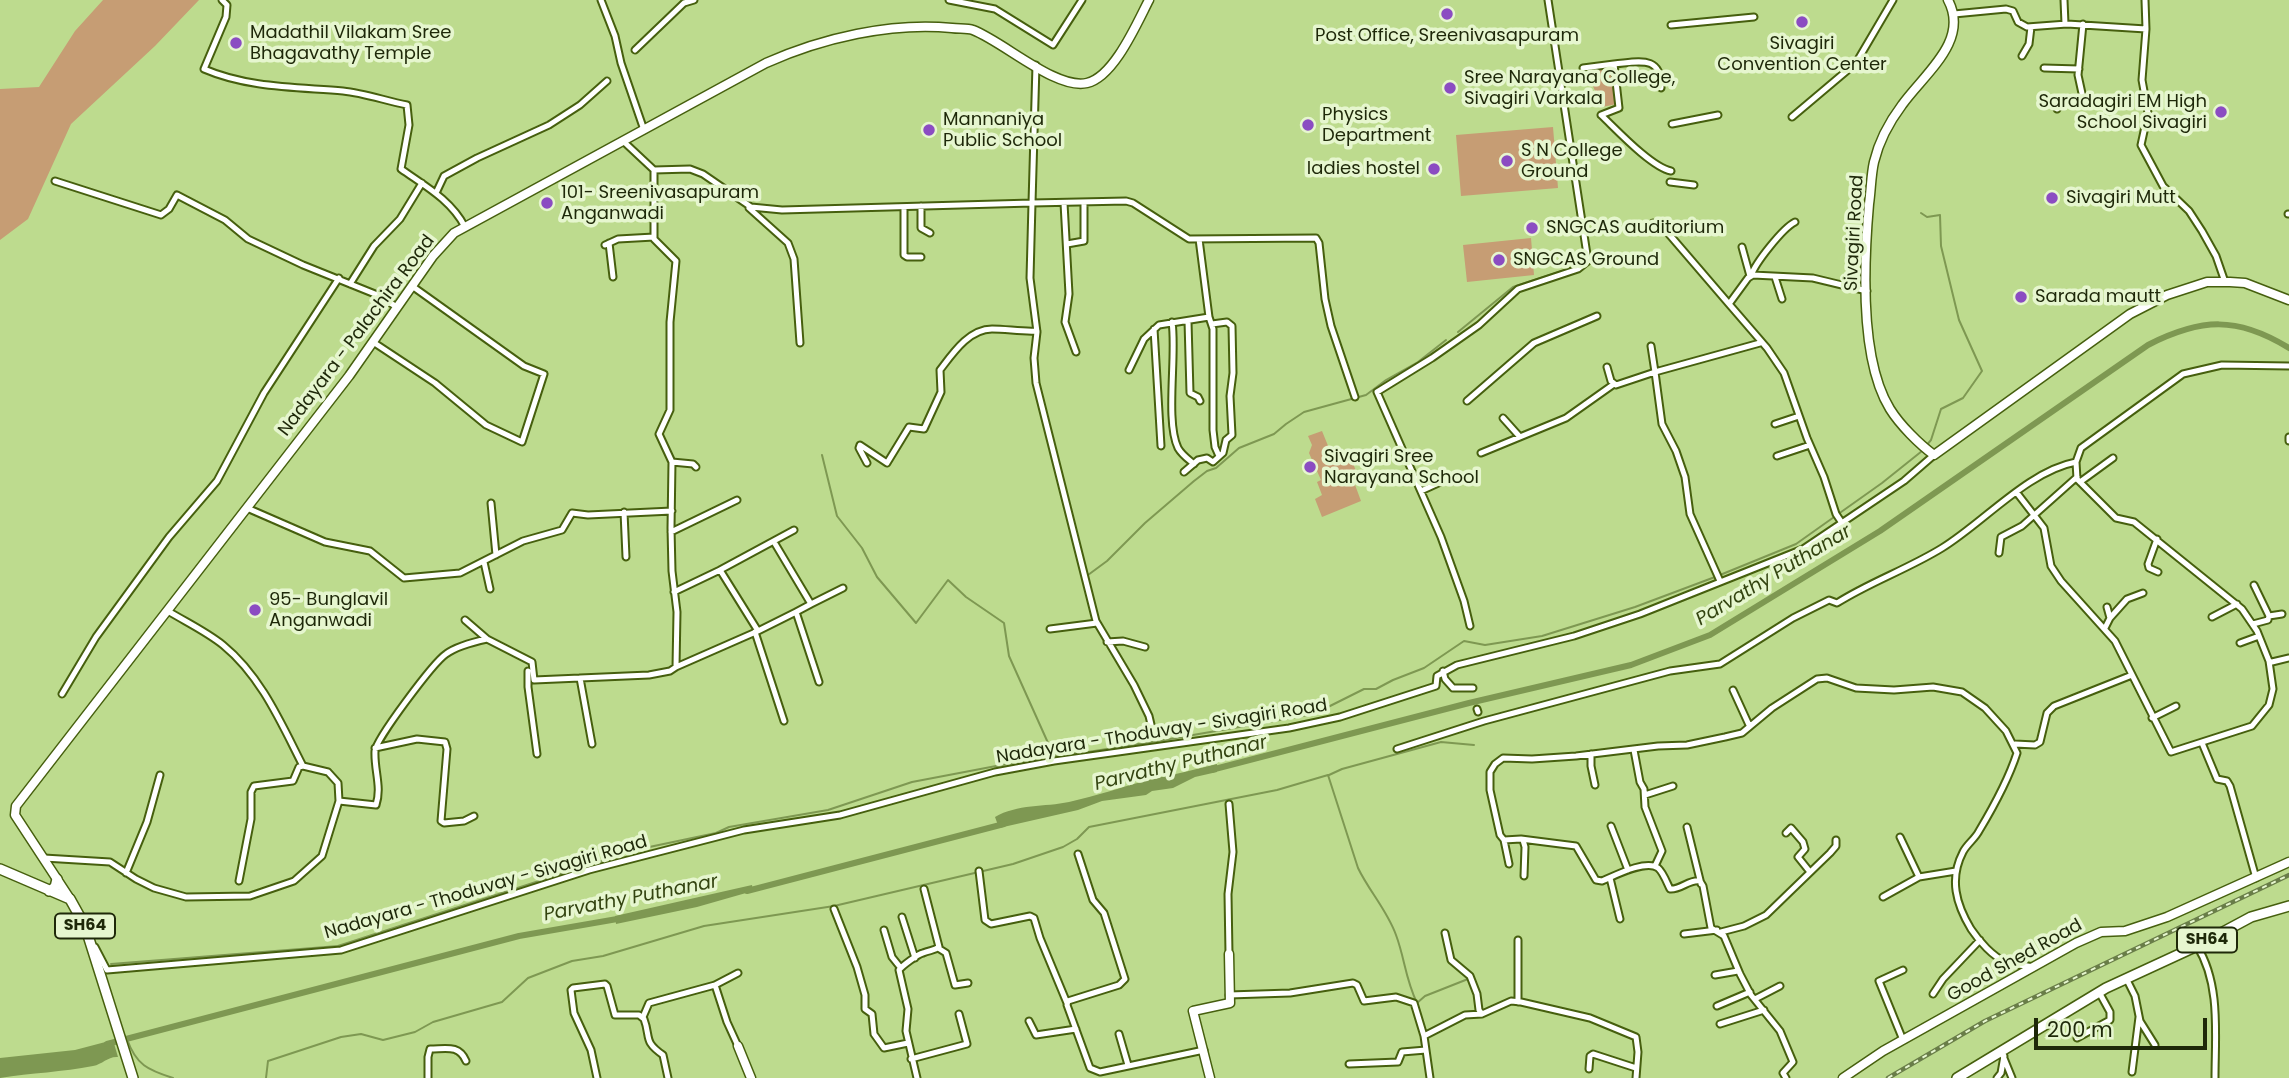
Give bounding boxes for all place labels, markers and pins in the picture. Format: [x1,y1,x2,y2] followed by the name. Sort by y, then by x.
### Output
[1439,6,1455,22] marker: Post Office, Sreenivasapuram
[1794,14,1810,30] marker: Sivagiri Convention Center
[250,22,451,64] place label: Madathil Vilakam Sree Bhagavathy Temple
[1315,25,1579,47] place label: Post Office, Sreenivasapuram
[1717,33,1887,76] place label: Sivagiri Convention Center
[228,35,244,51] marker: Madathil Vilakam Sree Bhagavathy Temple
[1464,67,1675,110] place label: Sree Narayana College, Sivagiri Varkala
[1442,80,1458,96] marker: Sree Narayana College, Sivagiri Varkala
[2038,91,2207,134] place label: Saradagiri EM High School Sivagiri
[1322,104,1431,146] place label: Physics Department
[2213,104,2229,120] marker: Saradagiri EM High School Sivagiri
[943,109,1062,152] place label: Mannaniya Public School
[1300,117,1316,133] marker: Physics Department
[921,122,937,138] marker: Mannaniya Public School
[1521,140,1623,182] place label: S N College Ground
[1499,153,1515,169] marker: S N College Ground
[1307,158,1420,180] place label: ladies hostel
[1426,161,1442,177] marker: ladies hostel
[561,182,759,224] place label: 101- Sreenivasapuram Anganwadi
[2066,187,2176,209] place label: Sivagiri Mutt
[2044,190,2060,206] marker: Sivagiri Mutt
[539,195,555,211] marker: 101- Sreenivasapuram Anganwadi
[1546,217,1724,239] place label: SNGCAS auditorium
[1524,220,1540,236] marker: SNGCAS auditorium
[1513,249,1659,271] place label: SNGCAS Ground
[1491,252,1507,268] marker: SNGCAS Ground
[2035,286,2161,308] place label: Sarada mautt
[2013,289,2029,305] marker: Sarada mautt
[1324,446,1479,489] place label: Sivagiri Sree Narayana School
[1302,459,1318,475] marker: Sivagiri Sree Narayana School
[269,589,388,632] place label: 95- Bunglavil Anganwadi
[247,602,263,618] marker: 95- Bunglavil Anganwadi

